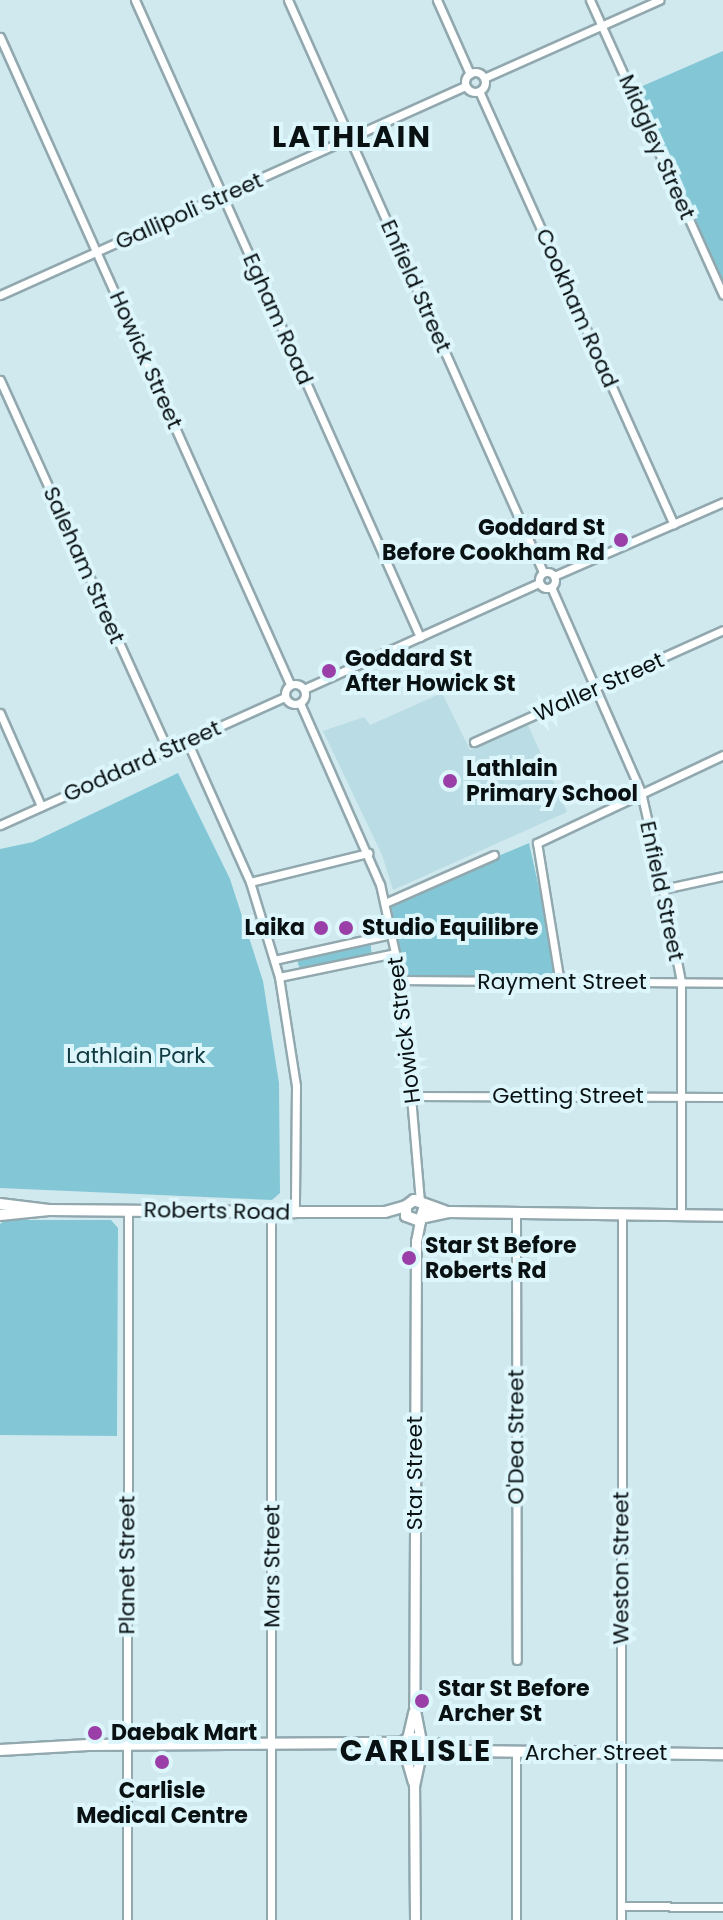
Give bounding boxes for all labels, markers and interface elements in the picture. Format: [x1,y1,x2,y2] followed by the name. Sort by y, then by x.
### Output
[613,70,701,224] street label: Midgley Street
[272,119,432,155] district label: LATHLAIN
[111,167,267,255] street label: Gallipoli Street
[375,216,457,356] street label: Enfield Street
[530,224,624,392] street label: Cookham Road
[237,249,319,389] street label: Egham Road
[104,287,188,433] street label: Howick Street
[38,483,130,647] street label: Saleham Street
[382,514,605,566] place label: Goddard St Before Cookham Rd
[612,531,630,549] marker: Goddard St Before Cookham Rd
[345,645,515,696] place label: Goddard St After Howick St
[530,647,668,727] street label: Waller Street
[320,662,338,680] marker: Goddard St After Howick St
[59,715,225,807] street label: Goddard Street
[466,755,638,806] place label: Lathlain Primary School
[441,772,459,790] marker: Lathlain Primary School
[634,819,690,963] street label: Enfield Street
[245,915,305,941] place label: Laika
[362,915,538,941] place label: Studio Equilibre
[312,919,330,937] marker: Laika
[337,919,355,937] marker: Studio Equilibre
[382,955,426,1105] street label: Howick Street
[477,969,647,995] street label: Rayment Street
[66,1043,206,1069] park label: Lathlain Park
[492,1083,644,1109] street label: Getting Street
[143,1197,291,1225] street label: Roberts Road
[425,1232,577,1284] place label: Star St Before Roberts Rd
[400,1249,418,1267] marker: Star St Before Roberts Rd
[503,1369,529,1505] street label: O'Dea Street
[402,1416,428,1530] street label: Star Street
[608,1491,634,1645] street label: Weston Street
[114,1495,140,1635] street label: Planet Street
[259,1504,285,1628] street label: Mars Street
[438,1675,590,1726] place label: Star St Before Archer St
[413,1692,431,1710] marker: Star St Before Archer St
[111,1720,257,1746] place label: Daebak Mart
[86,1724,104,1742] marker: Daebak Mart
[340,1733,492,1769] district label: CARLISLE
[525,1740,667,1766] street label: Archer Street
[151,1751,173,1773] marker: Carlisle Medical Centre
[76,1777,248,1828] place label: Carlisle Medical Centre

